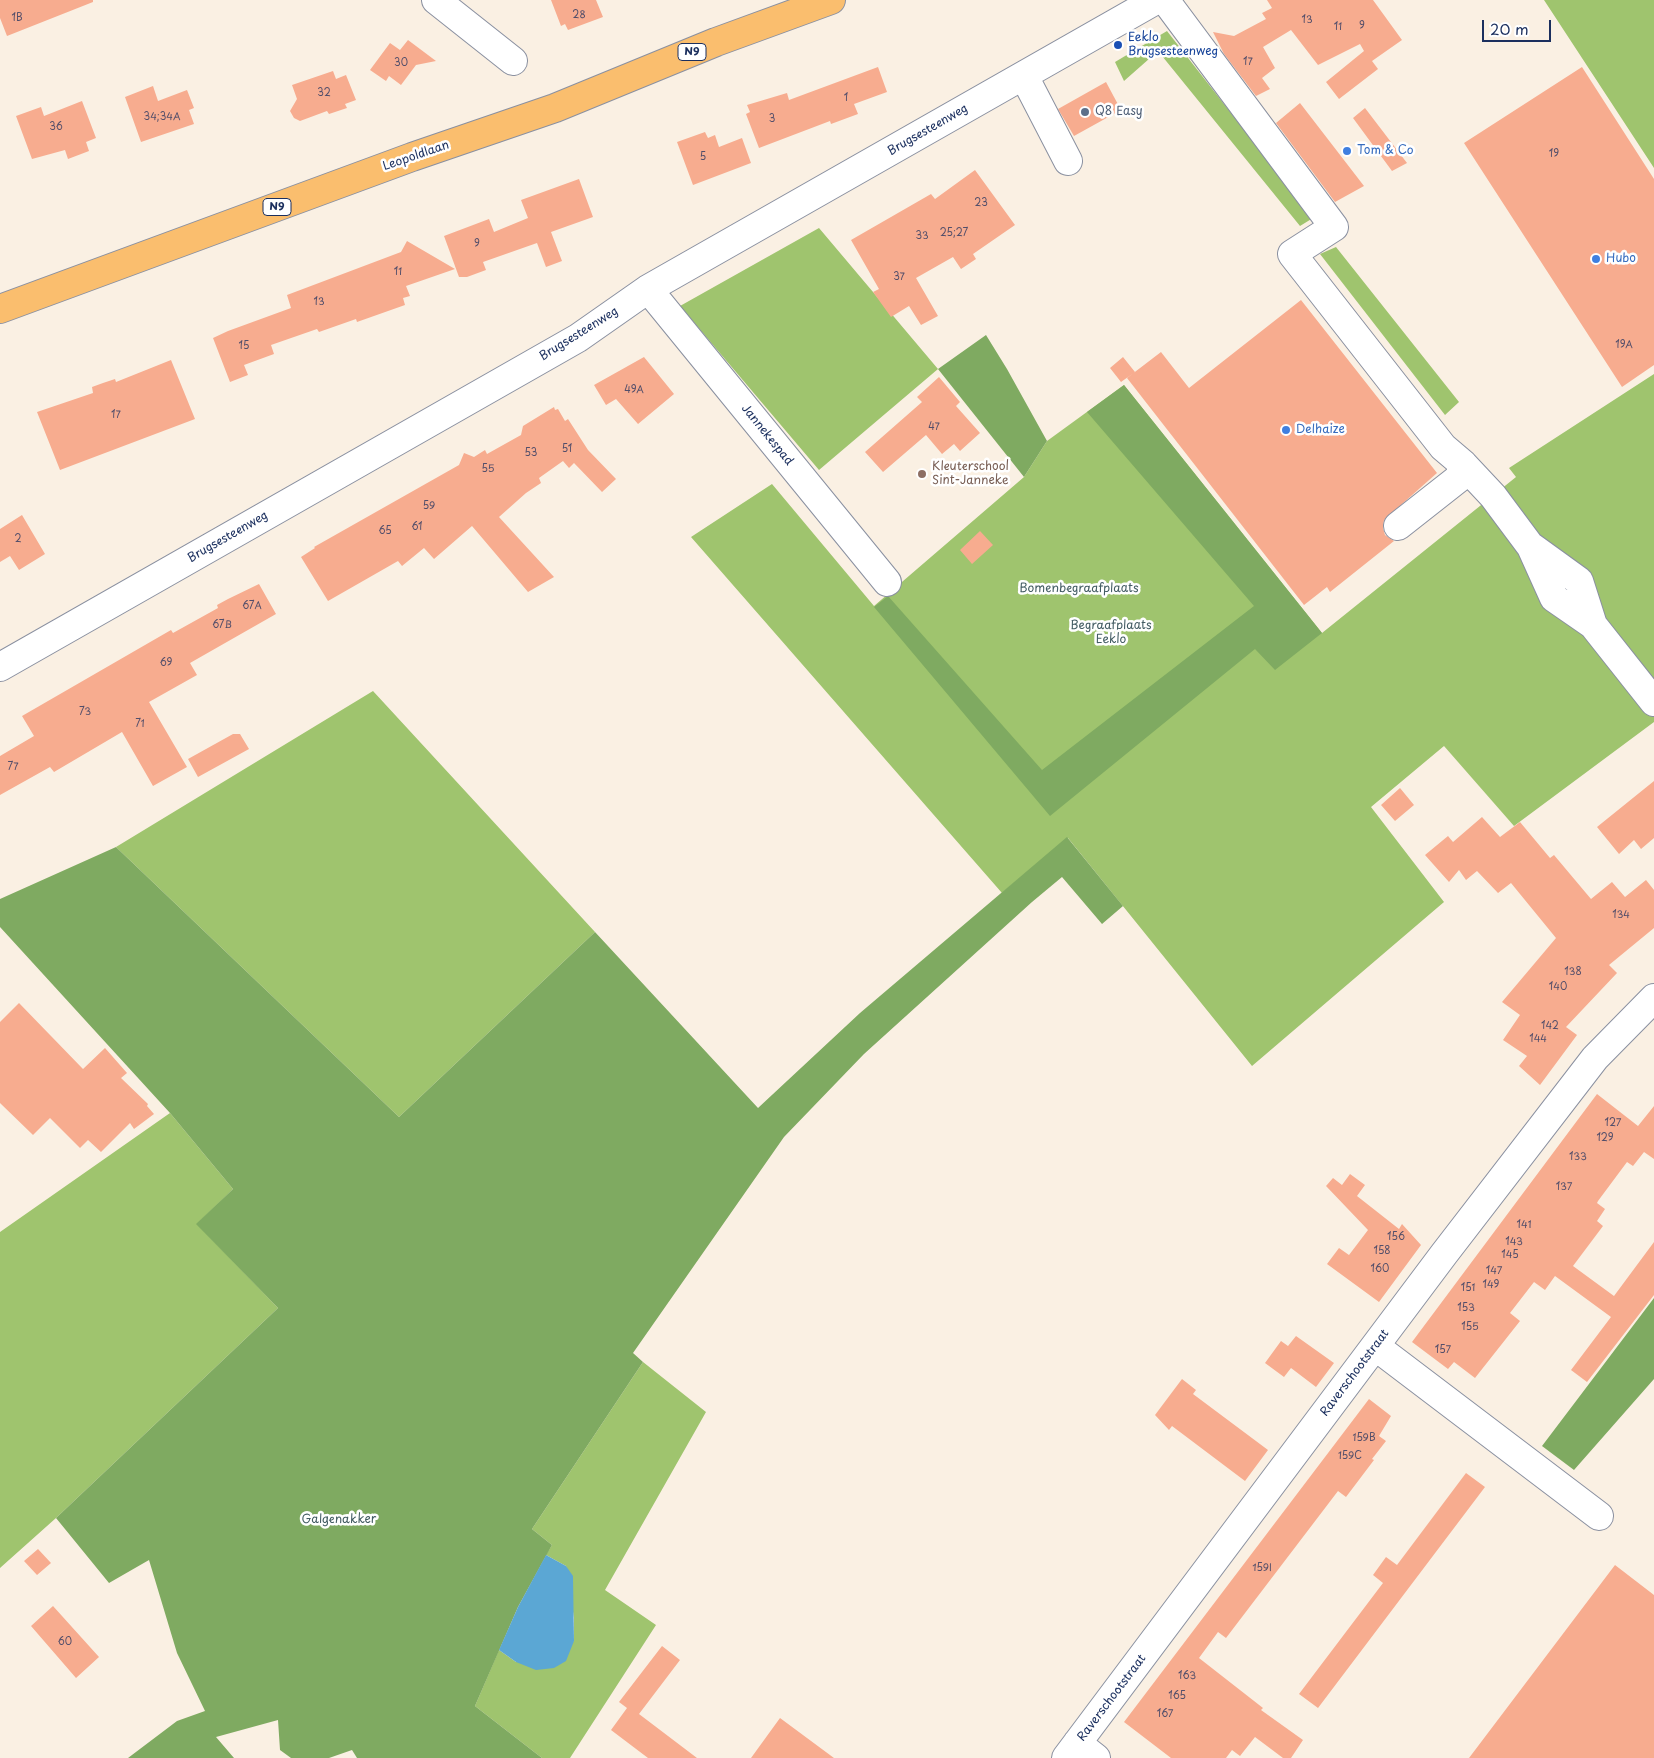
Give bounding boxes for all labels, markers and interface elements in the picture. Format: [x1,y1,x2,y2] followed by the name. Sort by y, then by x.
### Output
[572,9,586,21] house number: 28
[1484,10,1553,42] scale bar
[11,12,23,24] house number: 1B
[1301,14,1313,26] house number: 13
[1490,17,1529,40] text: 20 m
[1359,20,1365,32] house number: 9
[1334,21,1342,33] house number: 11
[1128,31,1218,59] place label: Eeklo Brugsesteenweg
[1112,39,1124,51] marker: Eeklo Brugsesteenweg
[678,44,706,61] road number: N9
[1243,56,1253,68] house number: 17
[394,57,408,69] house number: 30
[317,87,331,99] house number: 32
[844,92,848,104] house number: 1
[885,101,971,159] street label: Brugsesteenweg
[1095,105,1143,119] place label: Q8 Easy
[1079,106,1091,118] marker: Q8 Easy
[144,111,180,123] house number: 34;34A
[769,113,775,125] house number: 3
[49,121,63,133] house number: 36
[381,138,451,174] street label: Leopoldlaan
[1357,144,1414,158] place label: Tom & Co
[1341,145,1353,157] marker: Tom & Co
[1549,148,1559,160] house number: 19
[700,151,706,163] house number: 5
[974,197,988,209] house number: 23
[263,198,291,216] road number: N9
[940,227,968,239] house number: 25;27
[915,230,929,242] house number: 33
[474,238,480,250] house number: 9
[1606,252,1636,266] place label: Hubo
[1590,253,1602,265] marker: Hubo
[394,266,402,278] house number: 11
[893,271,905,283] house number: 37
[313,296,325,308] house number: 13
[537,304,621,364] street label: Brugsesteenweg
[1615,339,1633,351] house number: 19A
[239,340,249,352] house number: 15
[624,384,644,396] house number: 49A
[738,402,796,468] street label: Jannekespad
[111,409,121,421] house number: 17
[928,421,940,433] house number: 47
[1296,423,1345,437] place label: Delhaize
[1280,424,1292,436] marker: Delhaize
[562,443,572,455] house number: 51
[525,447,537,459] house number: 53
[932,460,1009,488] place label: Kleuterschool Sint-Janneke
[482,463,494,475] house number: 55
[916,468,928,480] marker: Kleuterschool Sint-Janneke
[423,500,435,512] house number: 59
[185,508,271,566] street label: Brugsesteenweg
[411,521,423,533] house number: 61
[378,525,392,537] house number: 65
[14,533,22,545] house number: 2
[1019,582,1139,596] park label: Bomenbegraafplaats
[242,600,262,612] house number: 67A
[212,619,232,631] house number: 67B
[1070,619,1152,647] park label: Begraafplaats Eeklo
[160,657,172,669] house number: 69
[79,706,91,718] house number: 73
[135,718,145,730] house number: 71
[7,761,19,773] house number: 77
[1612,909,1630,921] house number: 134
[1564,966,1582,978] house number: 138
[1549,981,1567,993] house number: 140
[1541,1020,1559,1032] house number: 142
[1529,1033,1547,1045] house number: 144
[1605,1117,1621,1129] house number: 127
[1596,1132,1614,1144] house number: 129
[1569,1151,1587,1163] house number: 133
[1556,1181,1572,1193] house number: 137
[1517,1219,1531,1231] house number: 141
[1387,1231,1405,1243] house number: 156
[1505,1236,1523,1248] house number: 143
[1373,1245,1391,1257] house number: 158
[1501,1249,1519,1261] house number: 145
[1371,1263,1389,1275] house number: 160
[1486,1265,1502,1277] house number: 147
[1483,1279,1499,1291] house number: 149
[1461,1282,1475,1294] house number: 151
[1457,1302,1475,1314] house number: 153
[1461,1321,1479,1333] house number: 155
[1318,1327,1392,1419] street label: Raverschootstraat
[1435,1344,1451,1356] house number: 157
[1353,1432,1375,1444] house number: 159B
[1338,1450,1362,1462] house number: 159C
[302,1513,376,1527] park label: Galgenakker
[1252,1562,1272,1574] house number: 159I
[58,1636,72,1648] house number: 60
[1075,1652,1149,1744] street label: Raverschootstraat
[1178,1670,1196,1682] house number: 163
[1168,1690,1186,1702] house number: 165
[1157,1708,1173,1720] house number: 167

